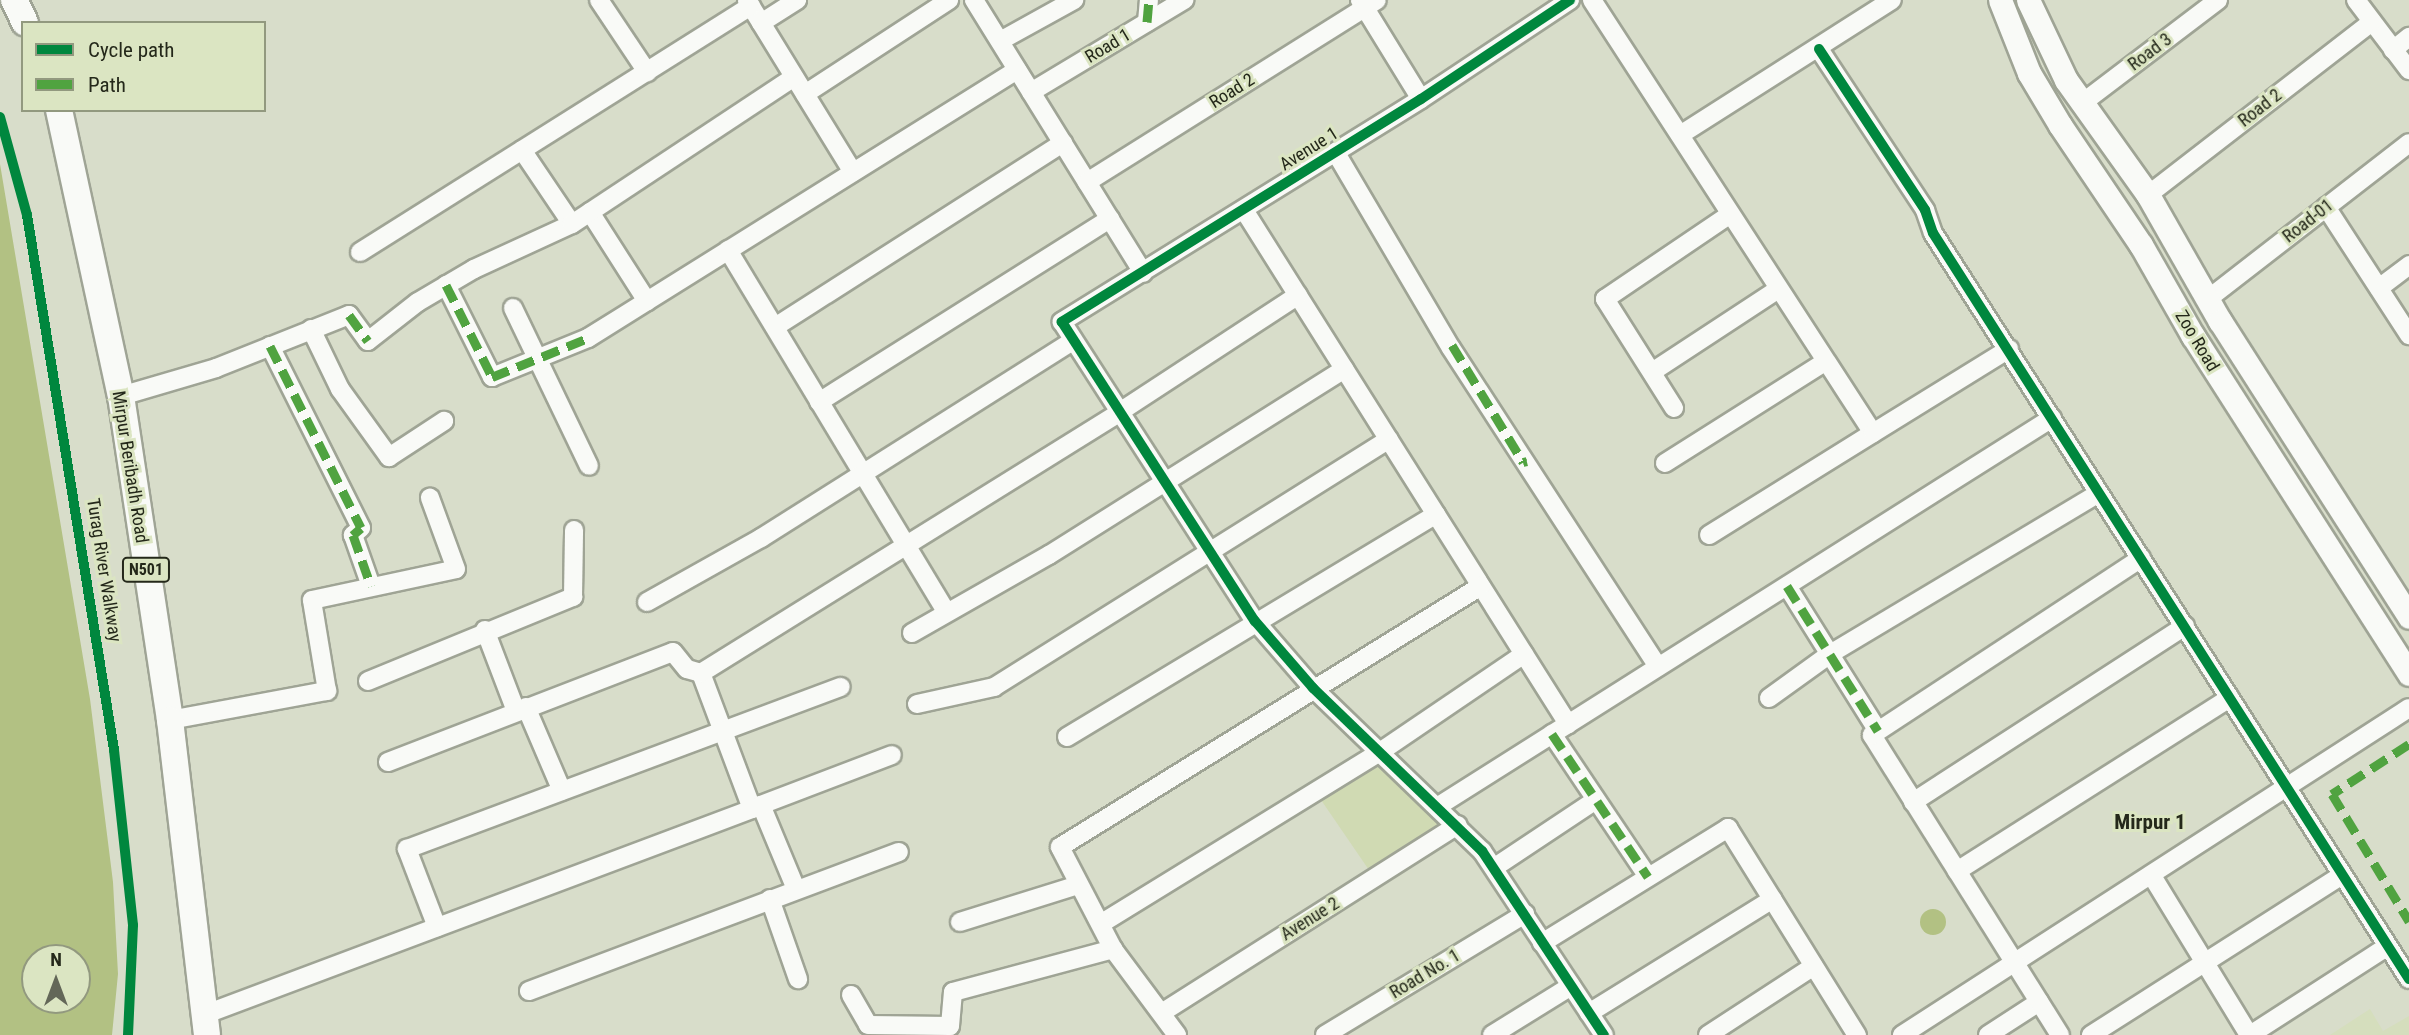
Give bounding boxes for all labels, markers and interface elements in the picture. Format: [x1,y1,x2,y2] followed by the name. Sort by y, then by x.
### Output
[21,21,266,112] legend
[1081,24,1135,68] street label: Road 1
[2124,29,2176,75] street label: Road 3
[88,38,174,62] text: Cycle path
[1205,69,1259,113] street label: Road 2
[88,73,126,97] text: Path
[2234,84,2286,132] street label: Road 2
[1276,123,1342,175] street label: Avenue 1
[2278,195,2338,247] street label: Road-01
[2170,306,2224,376] street label: Zoo Road
[107,389,153,545] street label: Mirpur Beribadh Road
[82,497,126,643] street label: Turag River Walkway
[122,558,170,582] road number: N501
[2114,809,2186,835] district label: Mirpur 1
[1277,893,1343,945] street label: Avenue 2
[21,944,91,1014] north arrow
[1386,945,1464,1003] street label: Road No. 1
[50,948,62,971] text: N

